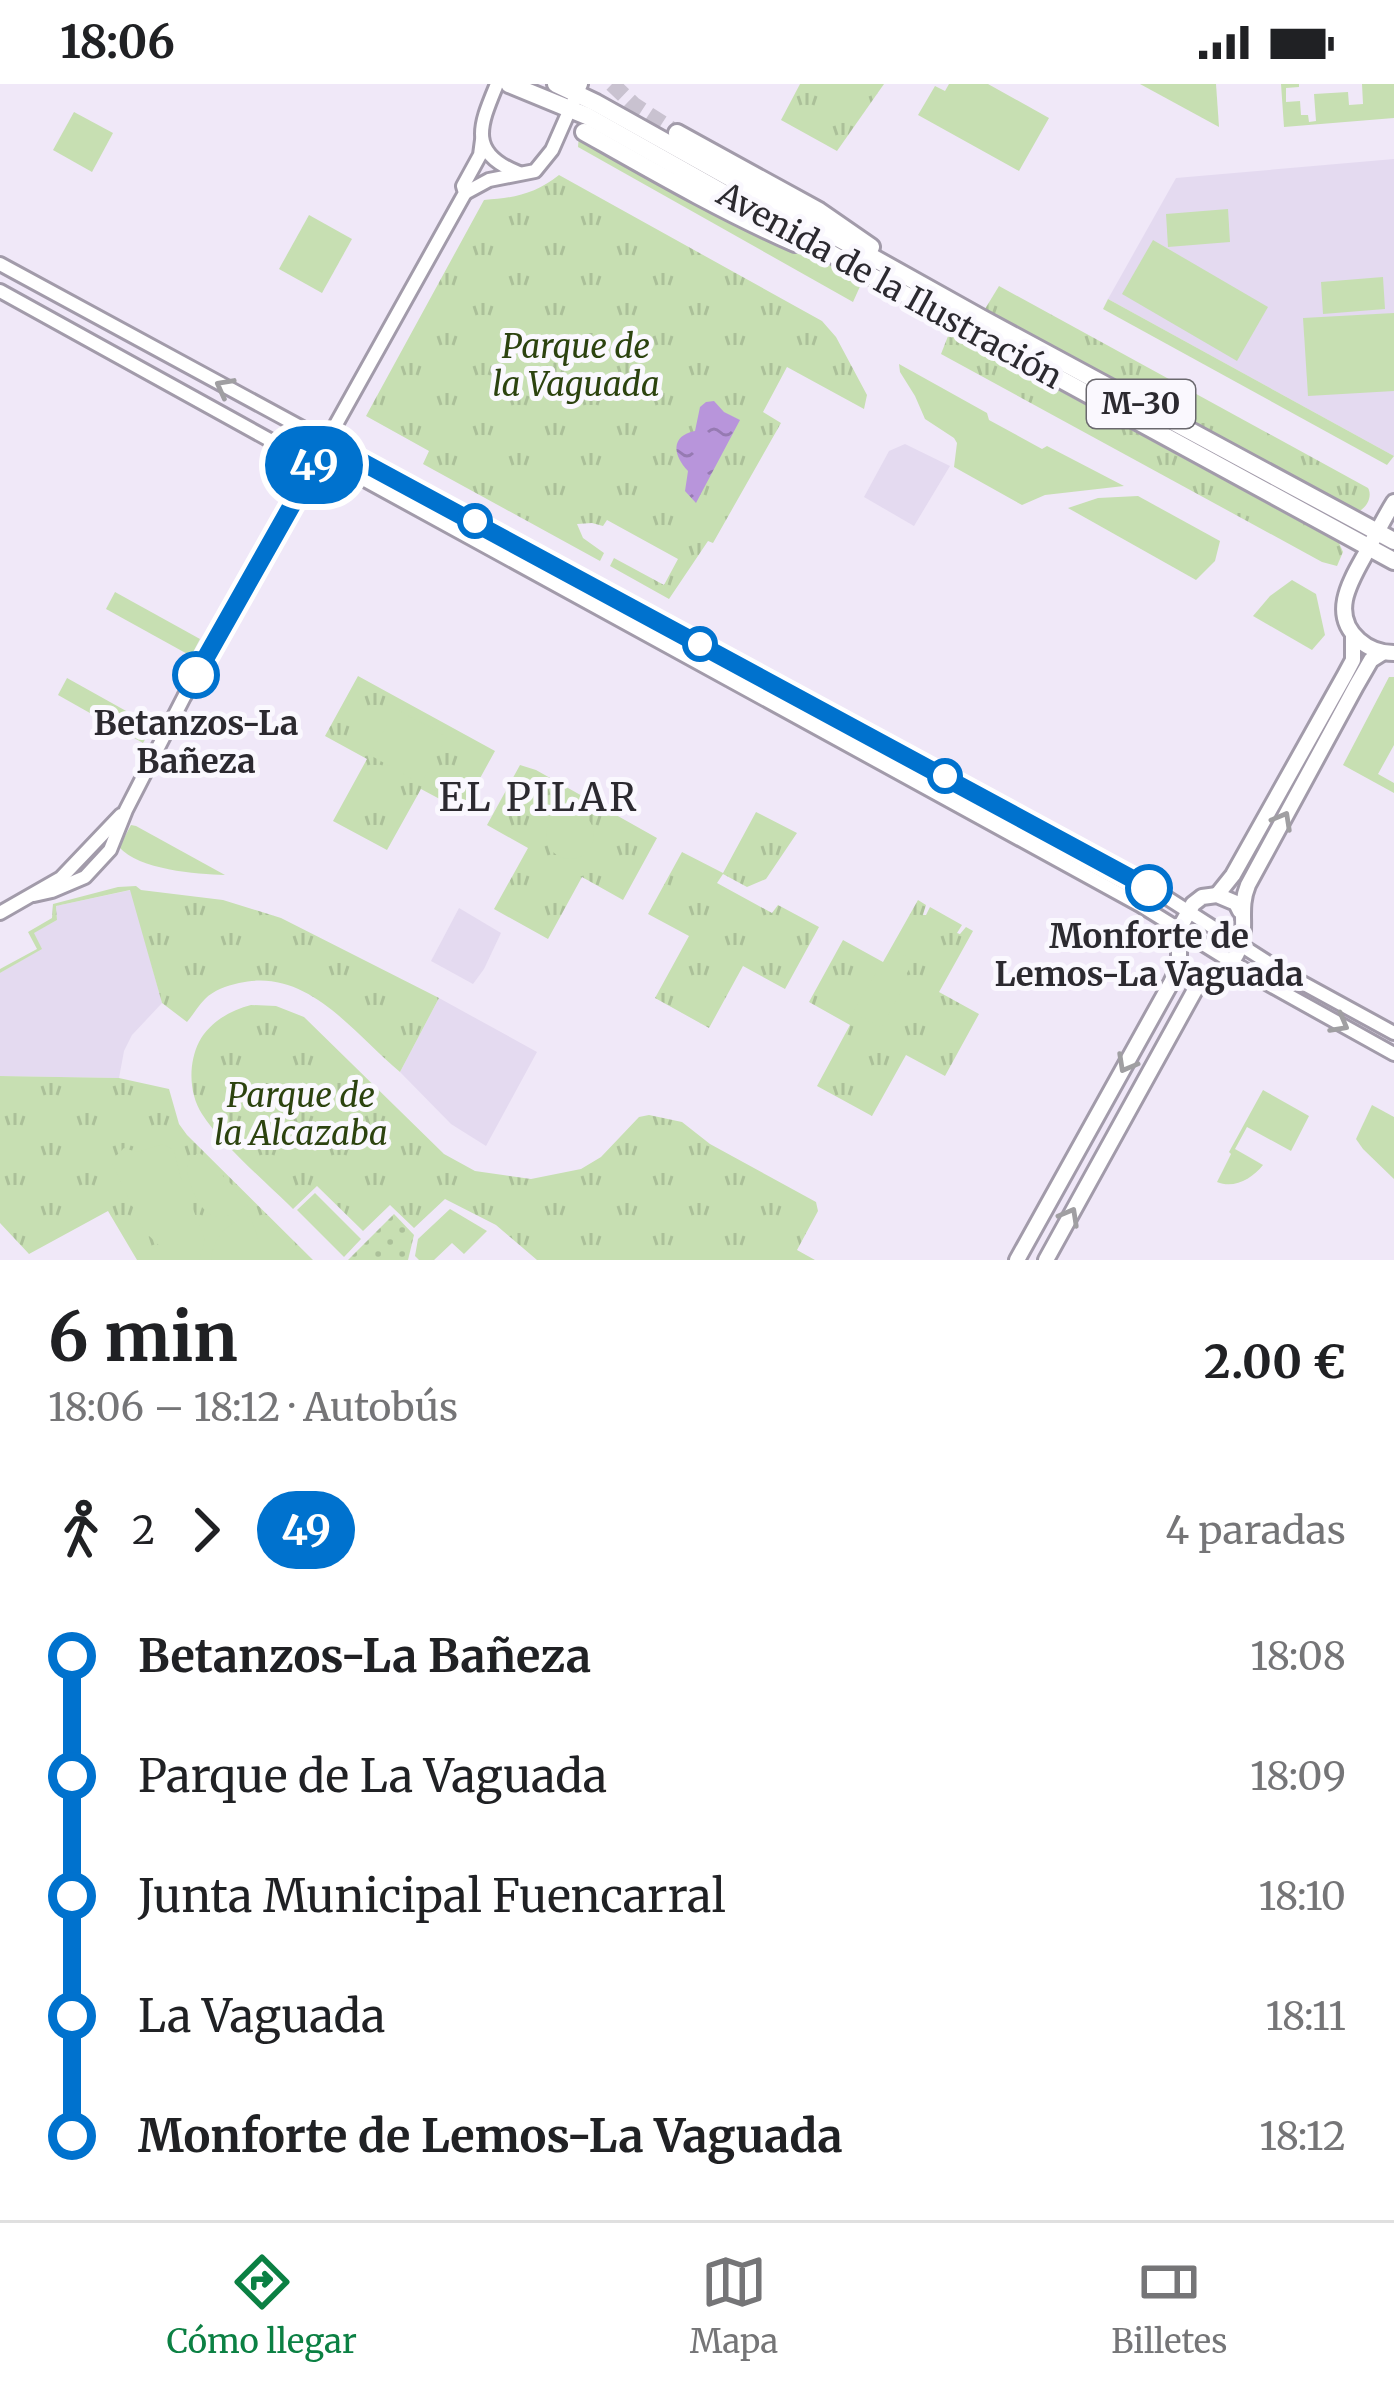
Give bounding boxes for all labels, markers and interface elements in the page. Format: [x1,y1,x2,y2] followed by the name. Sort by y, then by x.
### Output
[60,14,175,70] text: 18:06
[709,173,1070,398] street label: Avenida de la Ilustración
[492,326,660,405] park label: Parque de la Vaguada
[216,378,237,401] one-way arrow
[1087,380,1195,428] road number: M-30
[260,426,368,504] line badge: 49
[289,439,339,491] text: 49
[459,505,491,537] unlabelled marker
[684,628,716,660] unlabelled marker
[174,653,218,697] marker: Betanzos-La Bañeza
[94,703,298,782] place label: Betanzos-La Bañeza
[929,760,961,792] unlabelled marker
[438,773,640,822] district label: EL PILAR
[1269,812,1292,833] one-way arrow
[1127,866,1171,910] marker: Monforte de Lemos-La Vaguada
[994,916,1304,995] place label: Monforte de Lemos-La Vaguada
[1327,1010,1349,1033] one-way arrow
[1117,1051,1140,1072] one-way arrow
[214,1075,388,1154] park label: Parque de la Alcazaba
[1056,1207,1079,1229] one-way arrow
[48,1296,238,1379] text: 6 min
[1204,1334,1346,1390] text: 2.00 €
[48,1383,458,1432] text: 18:06 – 18:12 · Autobús
[48,1497,114,1563] icon: walk
[173,1497,239,1563] icon: forward
[281,1504,331,1556] text: 49
[132,1506,155,1555] text: 2
[1165,1506,1346,1555] text: 4 paradas
[138,1628,591,1684] text: Betanzos-La Bañeza
[1250,1632,1346,1681] text: 18:08
[138,1748,607,1804] text: Parque de La Vaguada
[1250,1752,1346,1801] text: 18:09
[138,1868,726,1924] text: Junta Municipal Fuencarral
[1258,1872,1346,1921] text: 18:10
[138,1988,385,2044] text: La Vaguada
[1265,1992,1346,2041] text: 18:11
[138,2108,843,2164] text: Monforte de Lemos-La Vaguada
[1259,2112,1346,2161] text: 18:12
[167,2249,357,2362] tab: Cómo llegar
[690,2249,778,2362] tab: Mapa
[1111,2249,1227,2362] tab: Billetes

